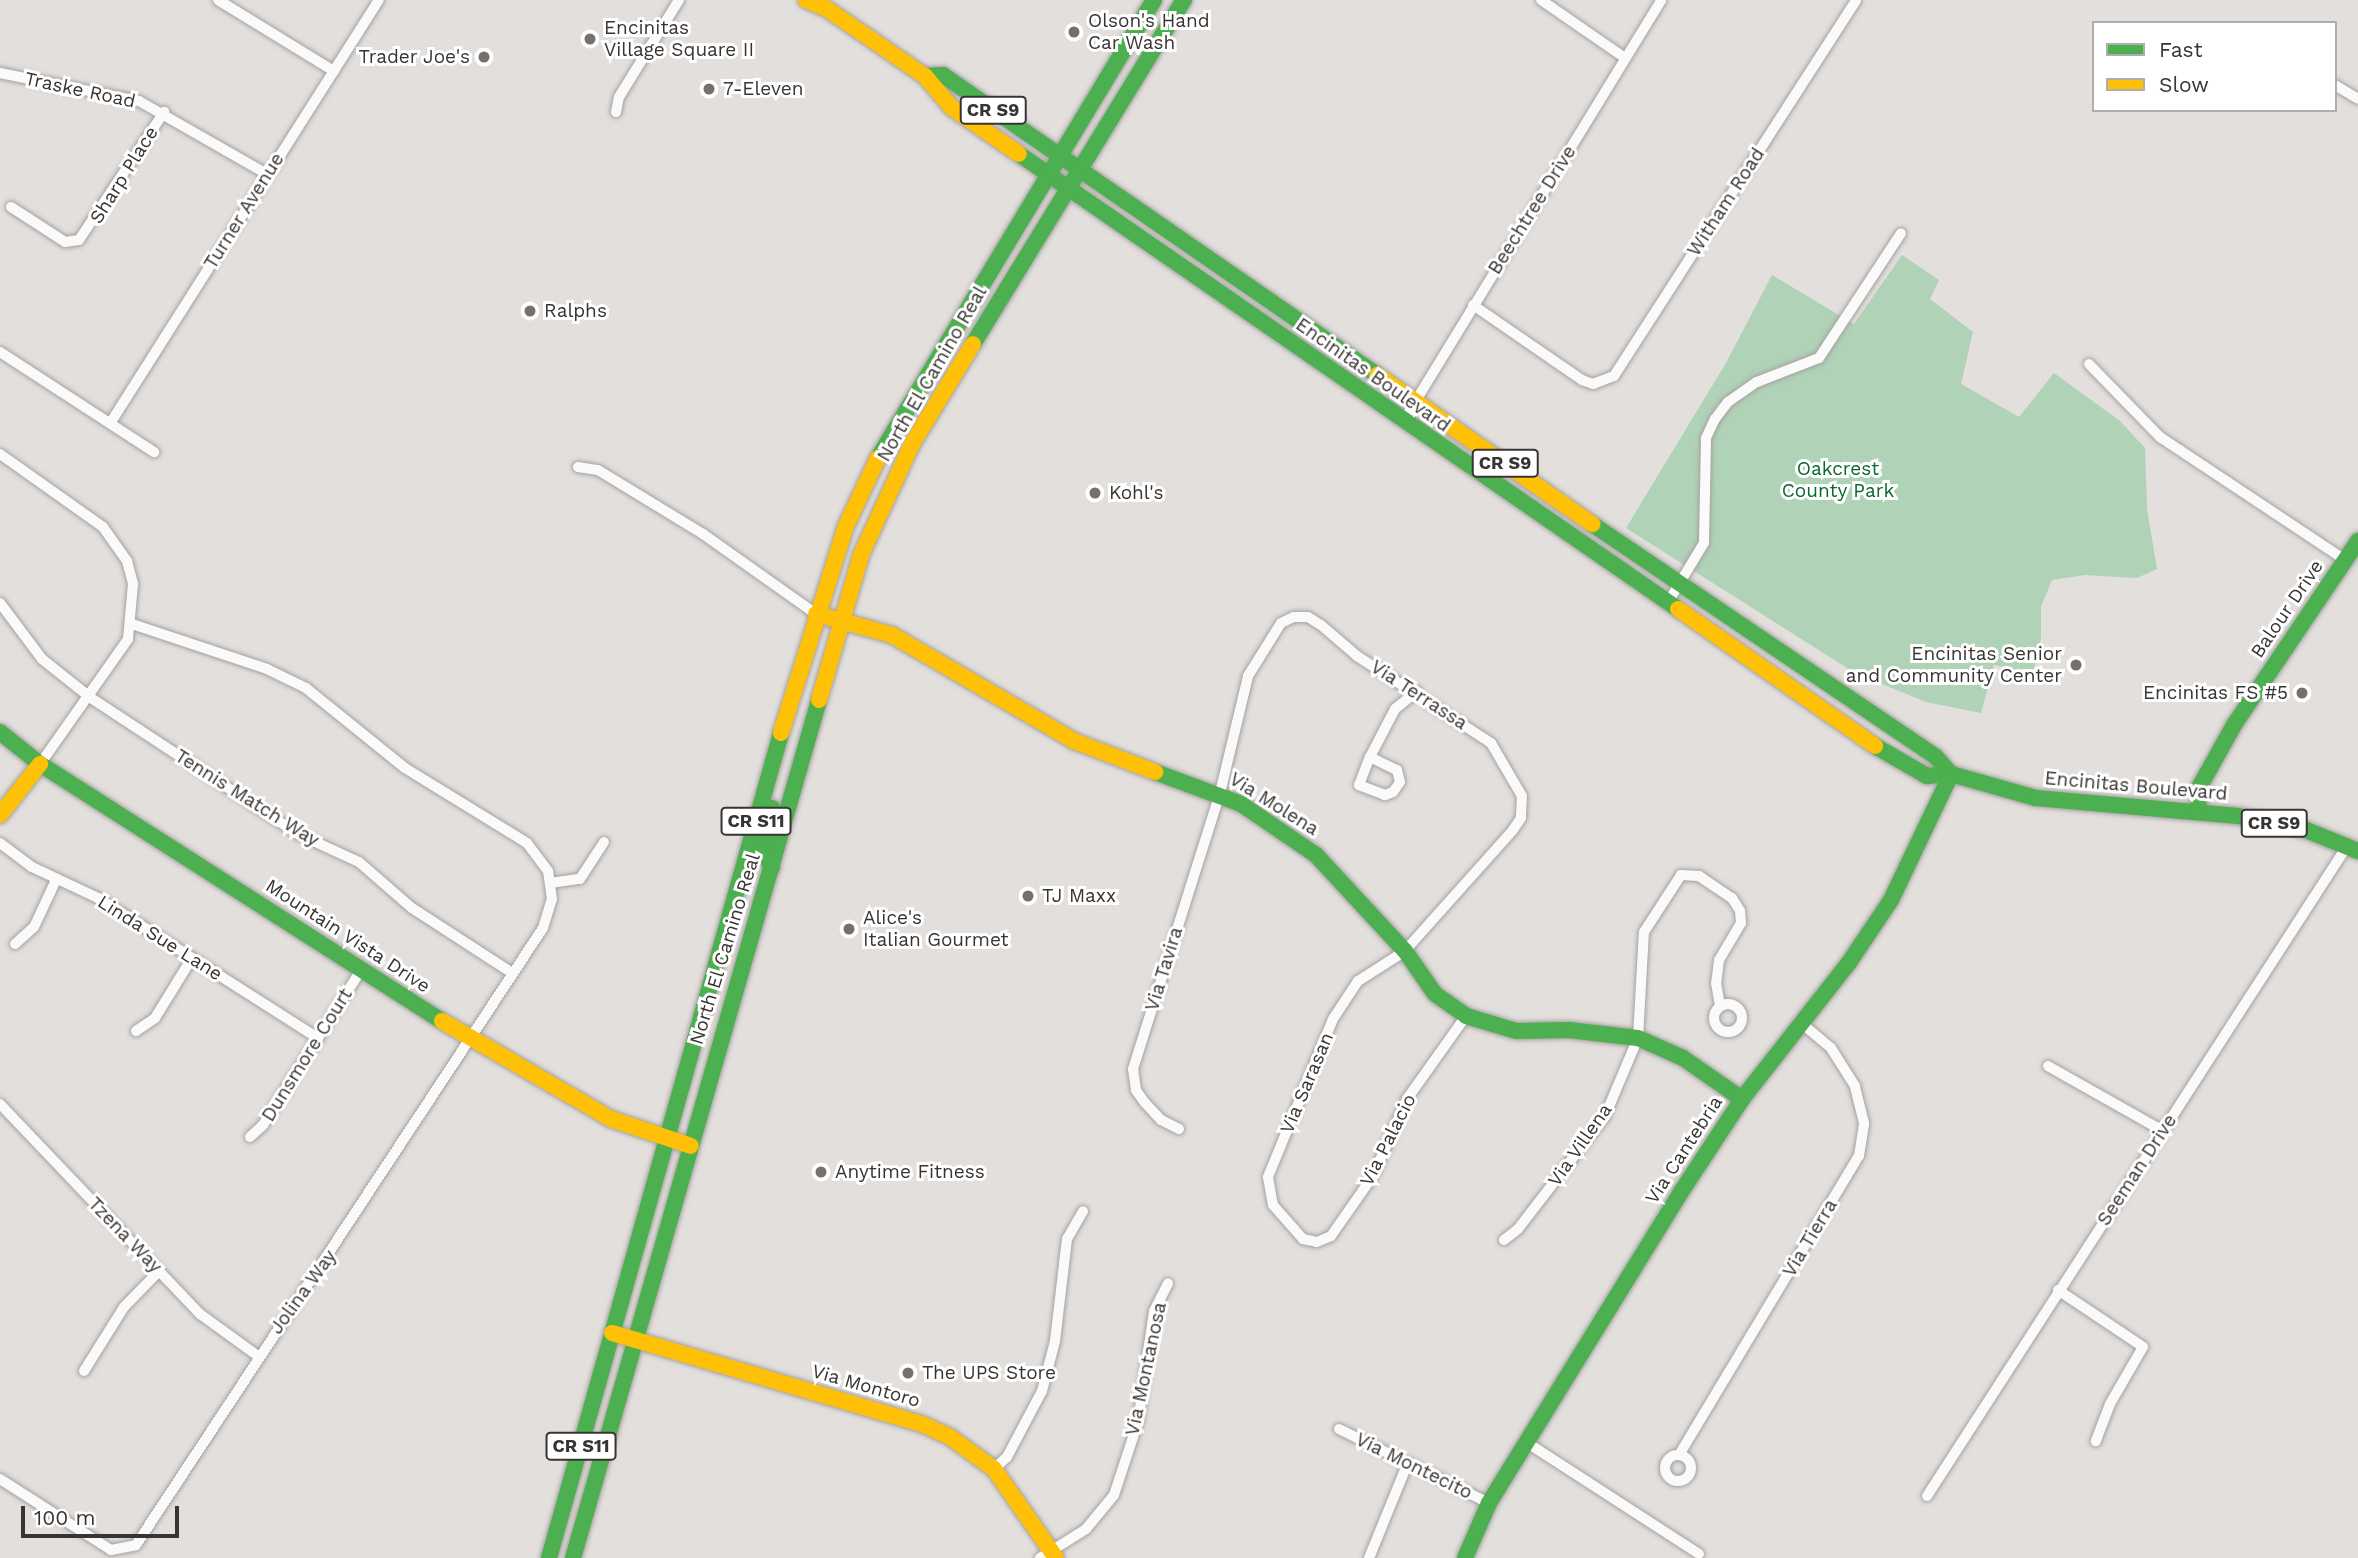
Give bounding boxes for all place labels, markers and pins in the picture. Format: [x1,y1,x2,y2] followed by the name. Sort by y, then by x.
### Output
[1088,10,1210,54] place label: Olson's Hand Car Wash
[604,17,754,61] place label: Encinitas Village Square II
[1066,24,1082,40] marker: Olson's Hand Car Wash
[582,31,598,47] marker: Encinitas Village Square II
[358,46,470,68] place label: Trader Joe's
[476,49,492,65] marker: Trader Joe's
[723,78,804,100] place label: 7-Eleven
[701,81,717,97] marker: 7-Eleven
[544,300,607,322] place label: Ralphs
[522,303,538,319] marker: Ralphs
[1109,482,1163,504] place label: Kohl's
[1087,485,1103,501] marker: Kohl's
[1845,643,2062,687] place label: Encinitas Senior and Community Center
[2068,657,2084,673] marker: Encinitas Senior and Community Center
[2143,682,2288,704] place label: Encinitas FS #5
[2294,685,2310,701] marker: Encinitas FS #5
[1042,885,1116,907] place label: TJ Maxx
[1020,888,1036,904] marker: TJ Maxx
[863,907,1009,951] place label: Alice's Italian Gourmet
[841,921,857,937] marker: Alice's Italian Gourmet
[835,1161,985,1183] place label: Anytime Fitness
[813,1164,829,1180] marker: Anytime Fitness
[922,1362,1056,1384] place label: The UPS Store
[900,1365,916,1381] marker: The UPS Store

